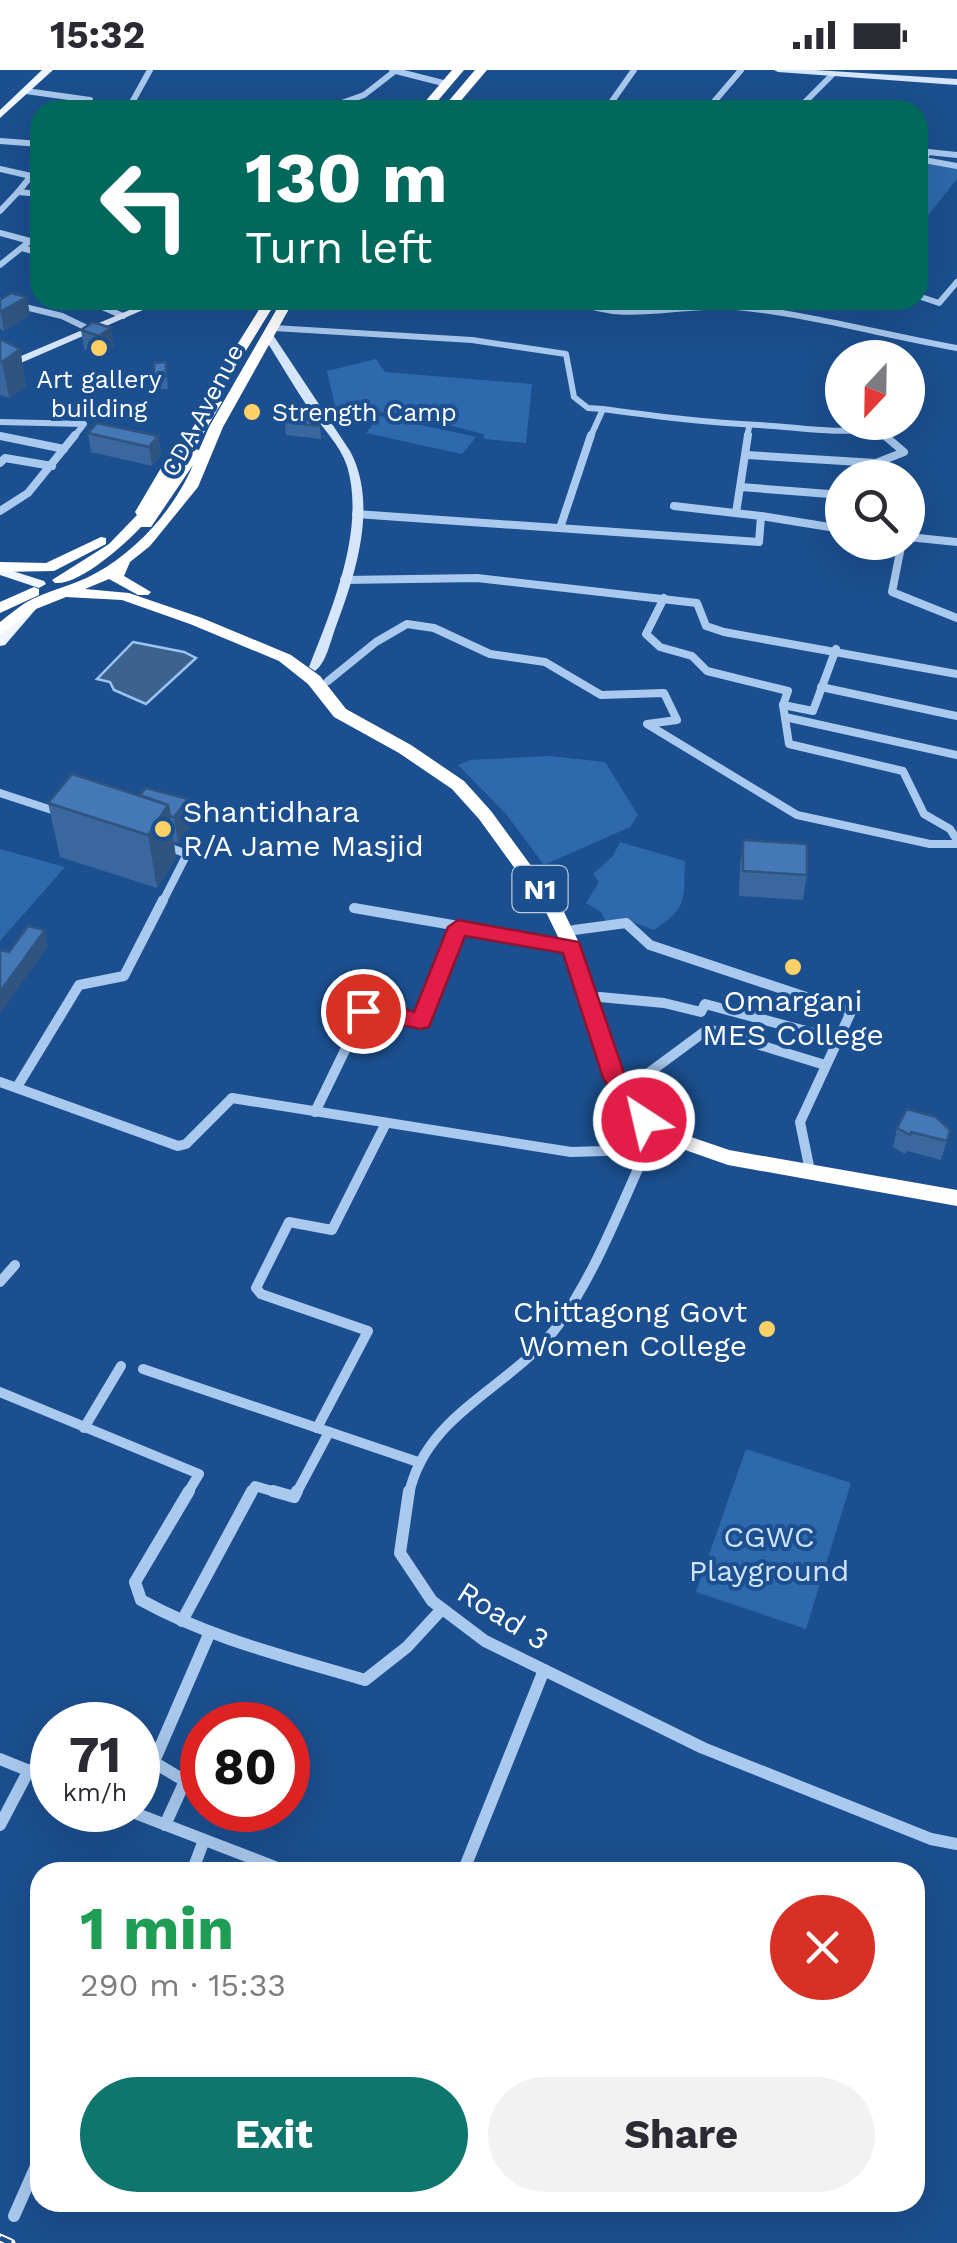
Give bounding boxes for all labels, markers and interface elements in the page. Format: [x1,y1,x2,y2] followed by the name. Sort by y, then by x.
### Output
[50,13,145,57] text: 15:32
[245,137,448,219] text: 130 m
[80,140,210,270] icon: left
[245,221,432,274] text: Turn left
[88,337,110,359] marker: Art gallery building
[155,339,250,482] street label: CDA Avenue
[825,340,925,440] north arrow
[825,340,925,560] map controls
[36,365,162,423] place label: Art gallery building
[272,398,457,427] place label: Strength Camp
[241,401,263,423] marker: Strength Camp
[825,460,925,560] button: search
[183,794,424,863] place label: Shantidhara R/A Jame Masjid
[152,818,174,840] marker: Shantidhara R/A Jame Masjid
[512,866,568,912] road number: N1
[782,956,804,978] marker: Omargani MES College
[321,969,406,1054] pin
[702,983,884,1052] place label: Omargani MES College
[336,984,391,1039] icon: arrive
[592,1068,696,1172] position arrow
[513,1294,747,1363] place label: Chittagong Govt Women College
[756,1318,778,1340] marker: Chittagong Govt Women College
[689,1519,849,1588] park label: CGWC Playground
[451,1574,555,1657] street label: Road 3
[180,1702,310,1832] speed limit sign: 80
[69,1725,121,1784] text: 71
[63,1778,127,1807] text: km/h
[80,1893,234,1964] text: 1 min
[770,1895,875,2000] button: close
[80,1966,286,2004] text: 290 m · 15:33
[80,2077,468,2192] button: Exit
[488,2077,875,2192] button: Share

